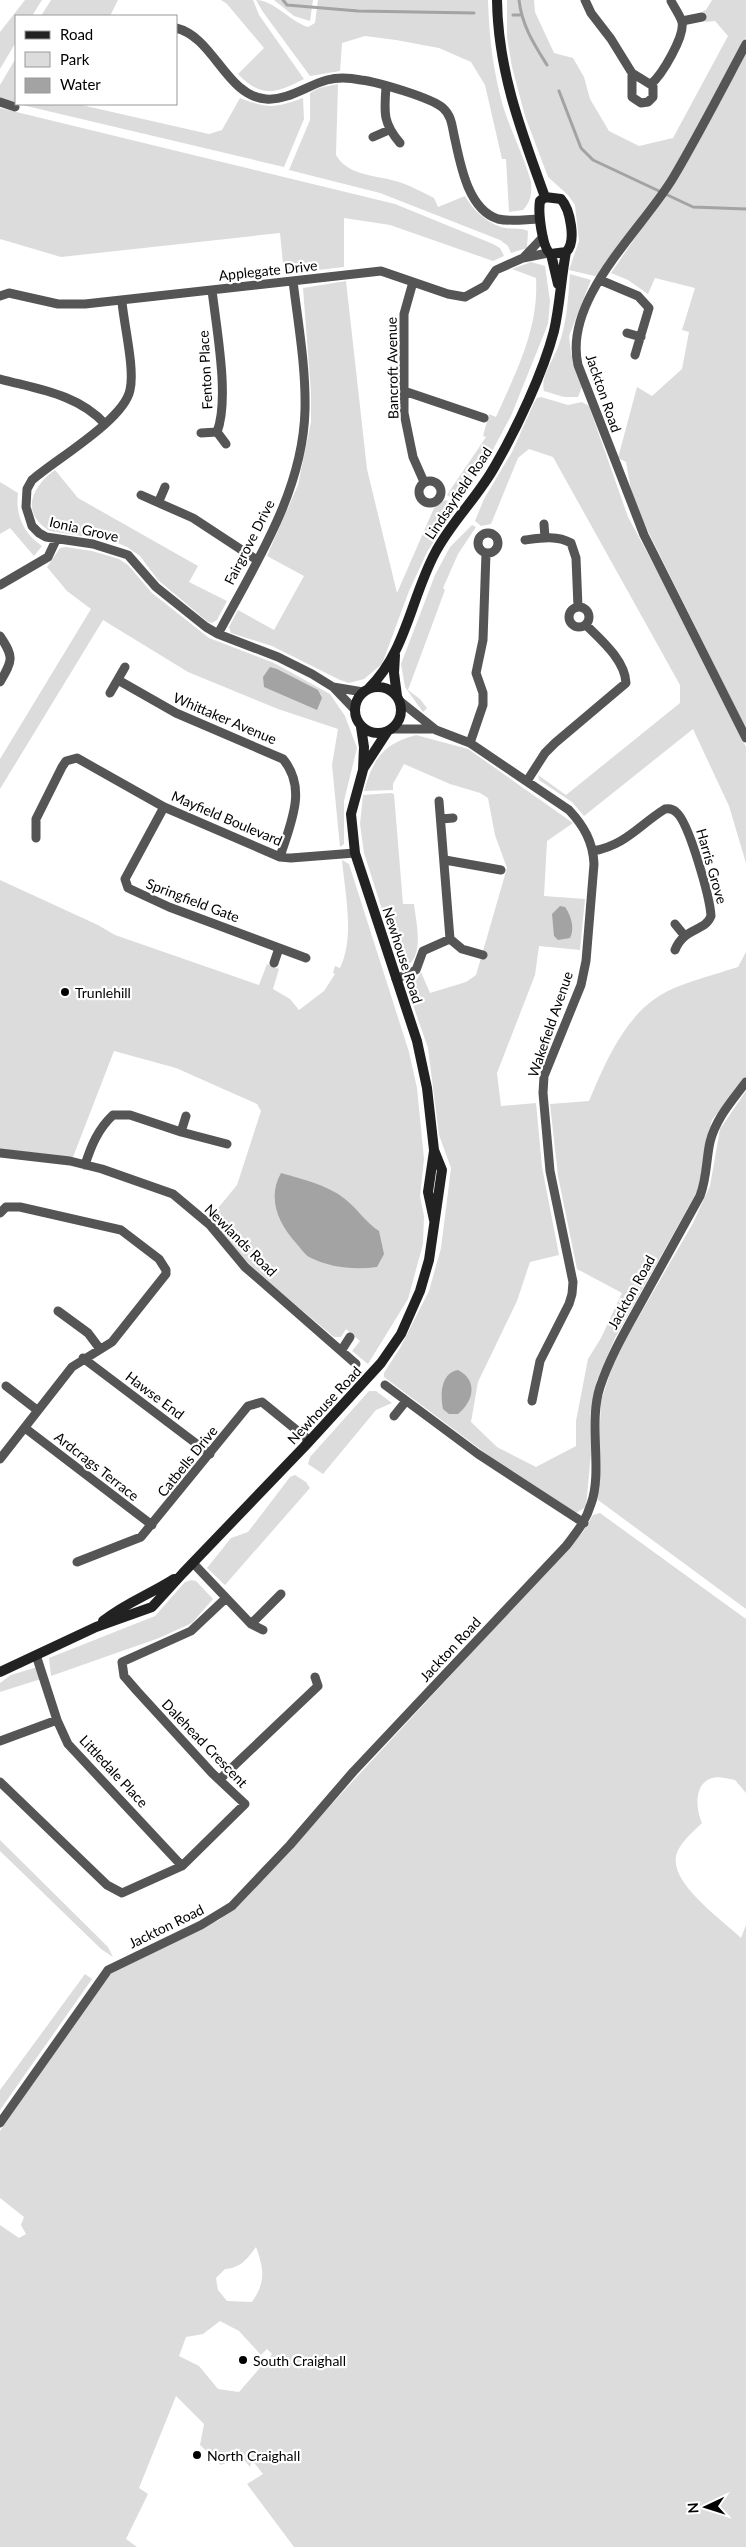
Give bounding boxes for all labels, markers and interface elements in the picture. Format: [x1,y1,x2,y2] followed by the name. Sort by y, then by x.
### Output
[15,15,178,105] legend
[60,25,93,43] text: Road
[60,50,90,68] text: Park
[60,75,101,93] text: Water
[218,256,318,284] street label: Applegate Drive
[383,317,401,419] street label: Bancroft Avenue
[194,330,216,410] street label: Fenton Place
[583,352,625,434] street label: Jackton Road
[421,444,495,542] street label: Lindsayfield Road
[220,497,278,587] street label: Fairgrove Drive
[48,513,120,545] street label: Ionia Grove
[171,689,279,747] street label: Whittaker Avenue
[169,787,285,849] street label: Mayfield Boulevard
[693,826,731,906] street label: Harris Grove
[144,874,242,926] street label: Springfield Gate
[379,905,427,1005] street label: Newhouse Road
[524,969,576,1079] street label: Wakefield Avenue
[75,984,131,1001] place label: Trunlehill
[59,986,71,998] marker: Trunlehill
[201,1200,281,1280] street label: Newlands Road
[604,1252,658,1332] street label: Jackton Road
[284,1362,364,1448] street label: Newhouse Road
[122,1367,188,1423] street label: Hawse End
[153,1422,221,1500] street label: Catbells Drive
[52,1428,142,1504] street label: Ardcrags Terrace
[416,1613,484,1685] street label: Jackton Road
[159,1695,251,1791] street label: Dalehead Crescent
[76,1731,152,1811] street label: Littledale Place
[126,1900,206,1952] street label: Jackton Road
[253,2352,346,2369] place label: South Craighall
[237,2354,249,2366] marker: South Craighall
[207,2447,300,2464] place label: North Craighall
[191,2449,203,2461] marker: North Craighall
[681,2482,731,2532] north arrow
[684,2502,701,2514] text: N

